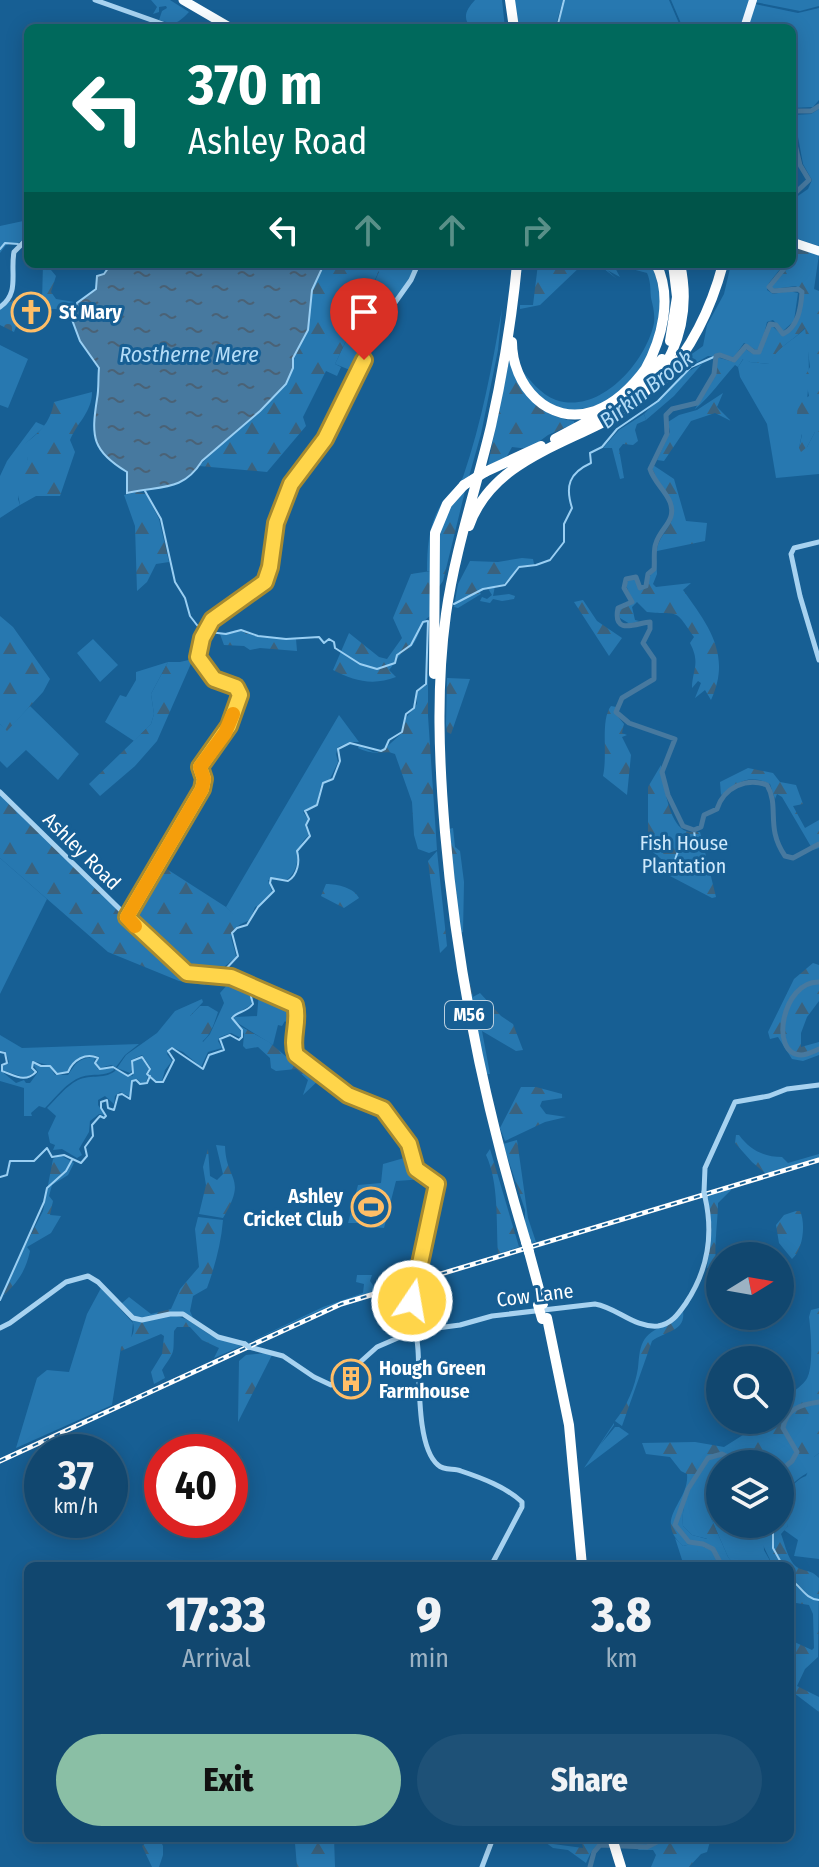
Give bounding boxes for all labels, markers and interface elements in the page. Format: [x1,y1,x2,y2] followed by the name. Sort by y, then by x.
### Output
[188,52,323,119] text: 370 m
[56,56,160,160] icon: left
[188,120,367,164] text: Ashley Road
[262,208,306,252] icon: left
[346,208,390,252] icon: ahead
[430,208,474,252] icon: ahead
[514,208,558,252] icon: right
[330,278,398,360] pin
[342,290,386,334] icon: arrive
[10,291,52,333] church icon: St Mary
[59,300,122,324] place label: St Mary
[119,341,259,368] water label: Rostherne Mere
[594,344,699,434] water label: Birkin Brook
[38,807,126,895] street label: Ashley Road
[640,831,728,878] park label: Fish House Plantation
[445,1001,493,1029] road number: M56
[243,1184,343,1231] place label: Ashley Cricket Club
[350,1186,392,1228] sports icon: Ashley Cricket Club
[706,1242,794,1330] north arrow
[706,1242,794,1538] map controls
[370,1259,454,1343] position arrow
[495,1278,575,1312] street label: Cow Lane
[706,1346,794,1434] button: search
[379,1356,486,1403] place label: Hough Green Farmhouse
[330,1358,372,1400] building icon: Hough Green Farmhouse
[144,1434,248,1538] speed limit sign: 40
[706,1450,794,1538] button: layers
[58,1452,94,1500] text: 37
[54,1494,98,1518] text: km/h
[167,1586,266,1644] text: 17:33
[416,1586,442,1644] text: 9
[592,1586,651,1644] text: 3.8
[182,1643,251,1674] text: Arrival
[409,1643,449,1674] text: min
[605,1643,638,1674] text: km
[56,1734,401,1826] button: Exit
[417,1734,762,1826] button: Share

